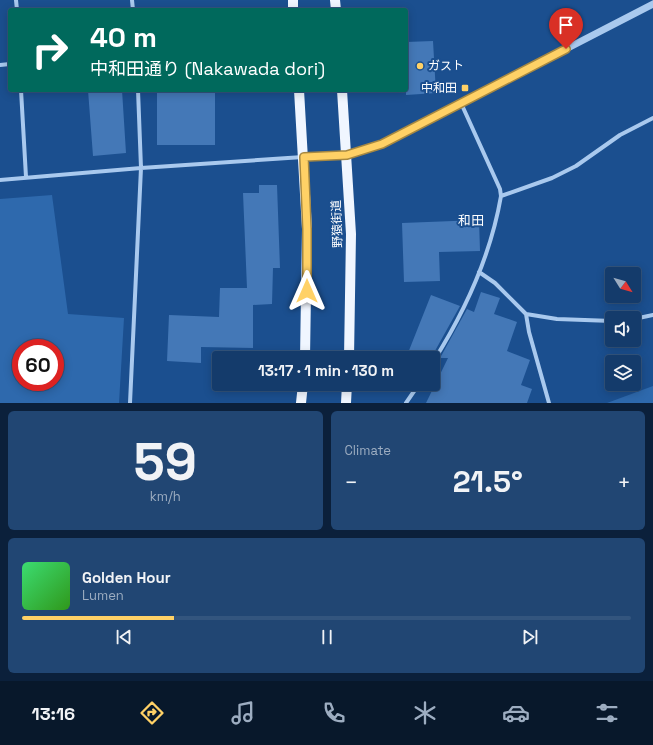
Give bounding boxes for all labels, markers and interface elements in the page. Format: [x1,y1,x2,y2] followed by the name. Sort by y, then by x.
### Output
[549,8,583,49] pin
[555,14,577,36] icon: arrive
[90,19,157,55] text: 40 m
[24,24,76,76] icon: right
[90,57,325,80] text: 中和田通り (Nakawada dori)
[428,58,464,74] place label: ガスト
[415,61,425,71] marker: ガスト
[421,80,457,96] place label: 中和田
[460,83,470,93] marker: 中和田
[328,200,346,248] street label: 野猿街道
[458,212,484,229] district label: 和田
[605,267,641,303] north arrow
[605,267,641,391] map controls
[286,270,328,312] position arrow
[605,311,641,347] button: sound
[12,339,64,391] speed limit sign: 60
[605,355,641,391] button: layers
[258,361,394,380] text: 13:17 · 1 min · 130 m
[134,429,197,495] text: 59
[345,442,391,459] text: Climate
[453,462,523,501] text: 21.5°
[345,468,358,496] text: −
[617,468,631,496] text: +
[150,488,181,505] text: km/h
[82,568,171,587] text: Golden Hour
[82,587,124,604] text: Lumen
[113,626,135,648] icon: previous
[316,626,338,648] icon: pause
[519,626,541,648] icon: next
[138,699,166,727] icon: directions
[229,699,257,727] icon: music
[320,699,348,727] icon: phone
[411,699,439,727] icon: climate
[502,699,530,727] icon: car
[593,699,621,727] icon: filters
[32,702,75,725] text: 13:16

